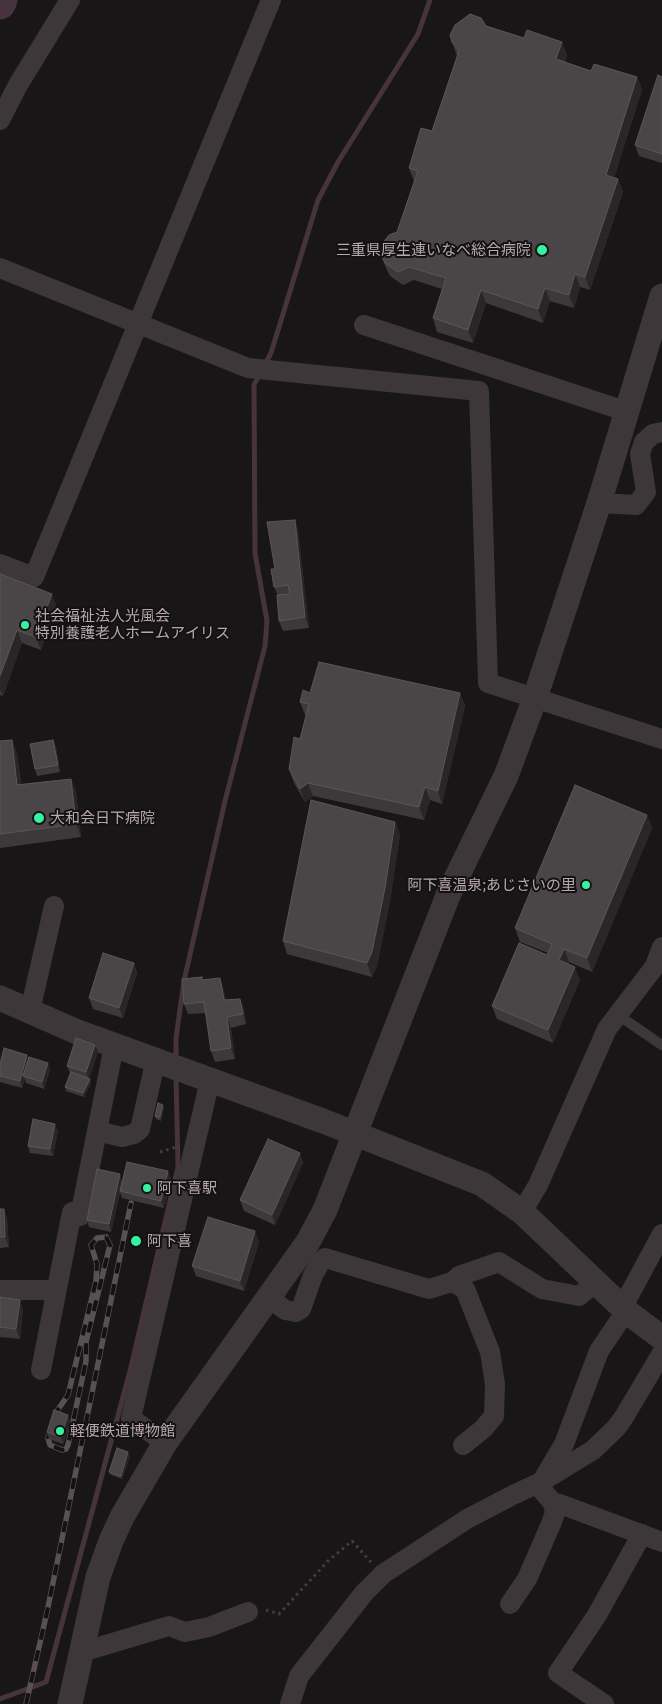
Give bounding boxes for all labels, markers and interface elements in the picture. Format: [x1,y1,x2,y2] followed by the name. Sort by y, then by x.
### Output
[336,241,531,259] place label: 三重県厚生連いなべ総合病院
[535,243,549,257] marker: 三重県厚生連いなべ総合病院
[35,607,230,642] place label: 社会福祉法人光風会 特別養護老人ホームアイリス
[19,619,31,631] marker: 社会福祉法人光風会 特別養護老人ホームアイリス
[50,809,155,827] place label: 大和会日下病院
[32,811,46,825] marker: 大和会日下病院
[407,876,576,894] place label: 阿下喜温泉;あじさいの里
[580,879,592,891] marker: 阿下喜温泉;あじさいの里
[157,1179,217,1197] place label: 阿下喜駅
[141,1182,153,1194] marker: 阿下喜駅
[147,1232,192,1250] place label: 阿下喜
[129,1234,143,1248] marker: 阿下喜
[70,1422,175,1440] place label: 軽便鉄道博物館
[54,1425,66,1437] marker: 軽便鉄道博物館

